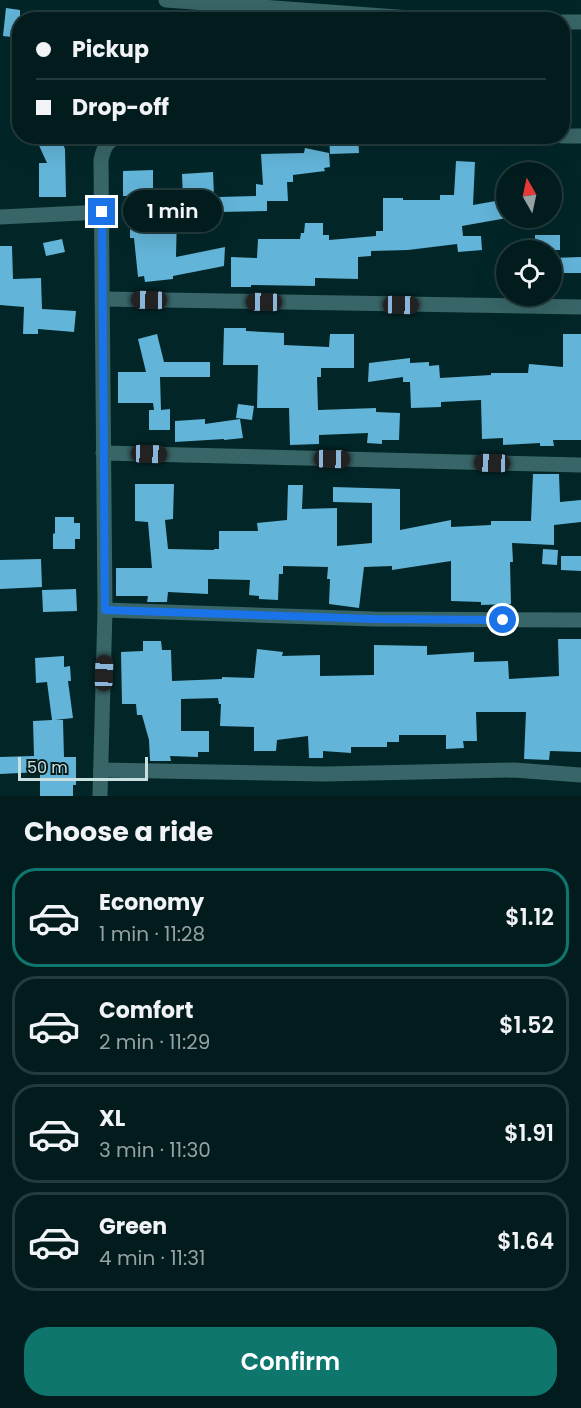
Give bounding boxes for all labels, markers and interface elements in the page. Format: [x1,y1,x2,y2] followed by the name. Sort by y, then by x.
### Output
[72,34,149,65] text: Pickup
[72,92,169,123] text: Drop-off
[496,162,562,228] north arrow
[496,162,562,306] map controls
[123,191,222,233] callout: 1 min
[147,197,198,225] text: 1 min
[88,198,115,225] route end
[496,240,562,306] button: locate
[131,291,167,309] car
[246,293,282,311] car
[383,296,419,314] car
[131,444,167,464] car
[314,450,350,468] car
[474,453,510,473] car
[489,606,516,633] route start
[94,655,114,691] car
[18,754,148,782] scale bar
[27,756,68,779] text: 50 m
[24,813,213,850] text: Choose a ride
[99,887,204,918] text: Economy
[27,891,81,945] icon: car
[505,902,554,933] text: $1.12
[99,920,205,948] text: 1 min · 11:28
[99,995,193,1026] text: Comfort
[27,999,81,1053] icon: car
[499,1010,554,1041] text: $1.52
[99,1028,210,1056] text: 2 min · 11:29
[99,1103,125,1134] text: XL
[27,1107,81,1161] icon: car
[504,1118,554,1149] text: $1.91
[99,1136,211,1164] text: 3 min · 11:30
[99,1211,167,1242] text: Green
[27,1215,81,1269] icon: car
[497,1226,554,1257] text: $1.64
[99,1244,205,1272] text: 4 min · 11:31
[24,1327,557,1396] button: Confirm

